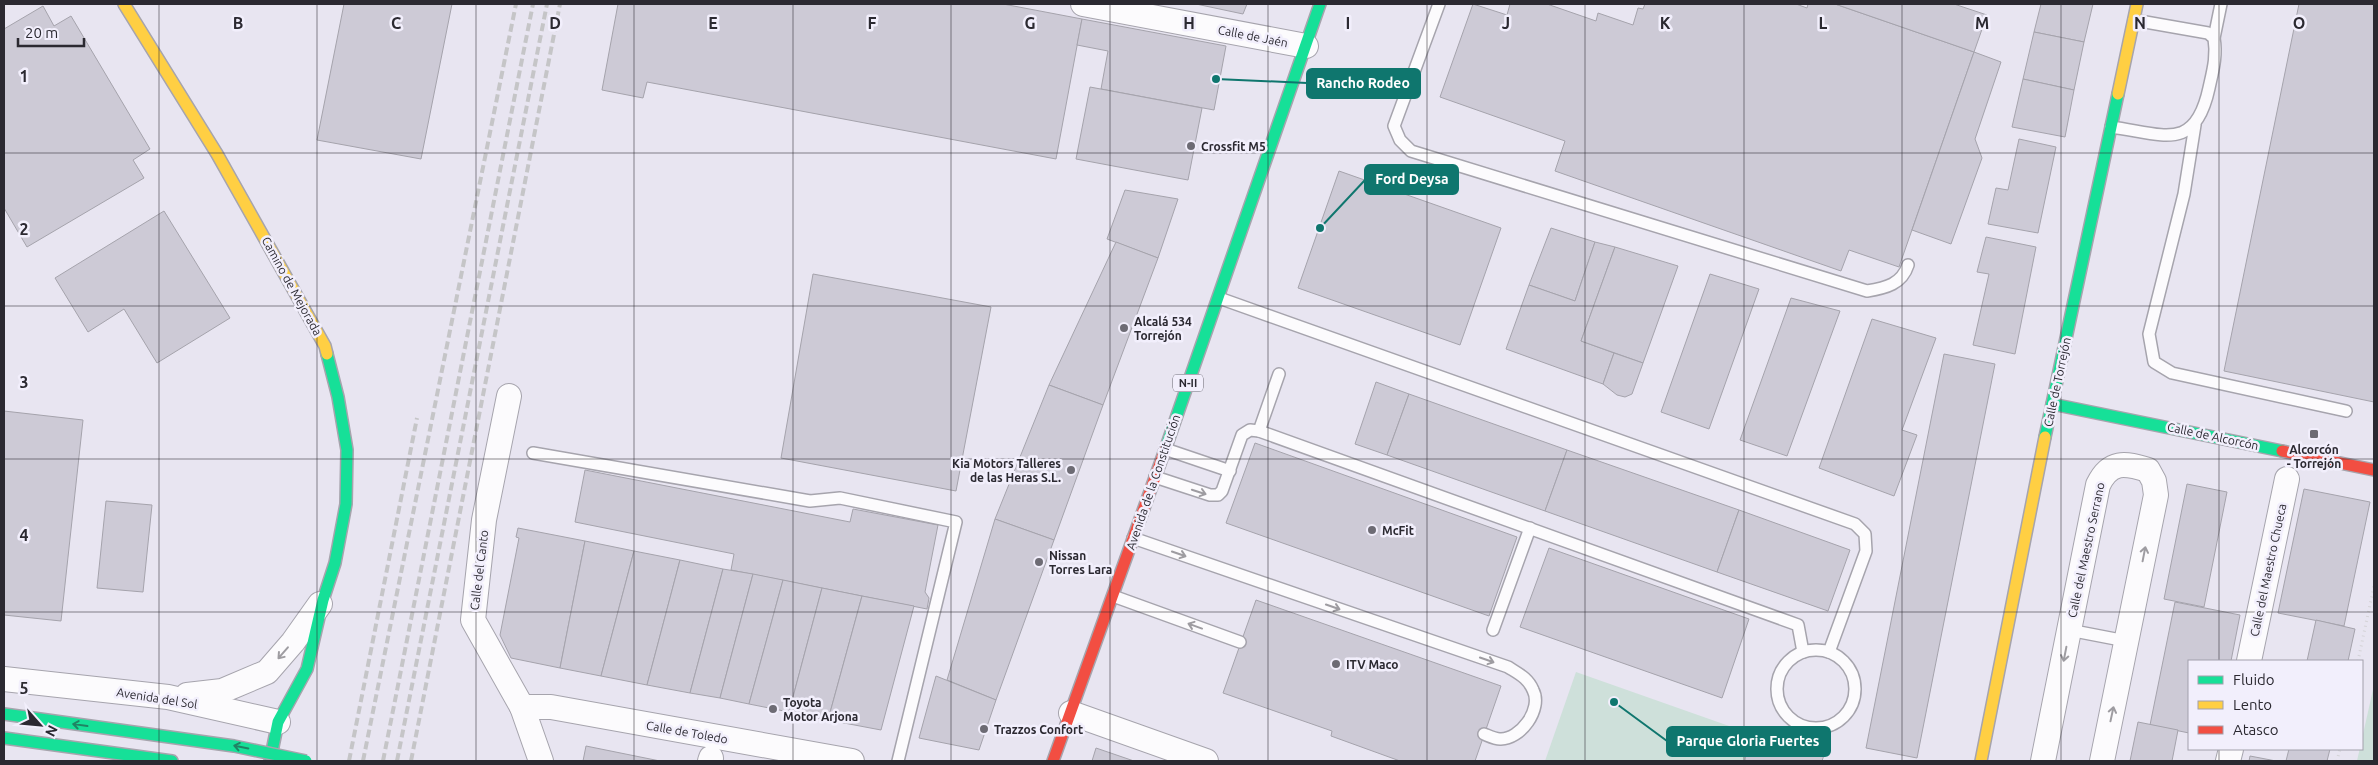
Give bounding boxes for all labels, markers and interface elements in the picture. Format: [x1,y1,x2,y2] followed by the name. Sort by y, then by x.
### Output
[233,14,243,32] text: B
[391,14,401,32] text: C
[549,14,561,32] text: D
[708,14,718,32] text: E
[868,14,877,32] text: F
[1024,14,1036,32] text: G
[1183,14,1195,32] text: H
[1346,14,1350,32] text: I
[1502,14,1510,32] text: J
[1660,14,1671,32] text: K
[1819,14,1828,32] text: L
[1975,14,1989,32] text: M
[2134,14,2146,32] text: N
[2293,14,2305,32] text: O
[18,15,84,47] scale bar
[1217,23,1289,49] street label: Calle de Jaén
[25,24,58,41] text: 20 m
[19,67,29,85] text: 1
[1307,69,1420,98] callout: Rancho Rodeo
[1316,75,1410,91] text: Rancho Rodeo
[1185,140,1197,152] marker: Crossfit M5
[1201,140,1266,153] place label: Crossfit M5
[1365,165,1458,194] callout: Ford Deysa
[1375,171,1449,187] text: Ford Deysa
[19,220,29,238] text: 2
[259,234,325,338] street label: Camino de Mejorada
[1134,315,1192,342] place label: Alcalá 534 Torrejón
[1118,322,1130,334] marker: Alcalá 534 Torrejón
[2041,336,2073,428] street label: Calle de Torrejón
[19,373,29,391] text: 3
[1173,374,1203,392] road number: N-II
[1124,413,1182,551] street label: Avenida de la Constitución
[2166,420,2260,452] street label: Calle de Alcorcón
[2308,428,2320,440] marker: Alcorcón - Torrejón
[2287,443,2341,470] place label: Alcorcón - Torrejón
[952,457,1061,484] place label: Kia Motors Talleres de las Heras S.L.
[1065,464,1077,476] marker: Kia Motors Talleres de las Heras S.L.
[2065,481,2107,619] street label: Calle del Maestro Serrano
[1191,487,1207,497] one-way arrow
[2248,502,2288,638] street label: Calle del Maestro Chueca
[1366,524,1378,536] marker: McFit
[1382,524,1414,537] place label: McFit
[19,526,29,544] text: 4
[468,529,490,611] street label: Calle del Canto
[2139,547,2149,563] one-way arrow
[1049,549,1112,576] place label: Nissan Torres Lara
[1171,550,1187,559] one-way arrow
[1033,556,1045,568] marker: Nissan Torres Lara
[1325,602,1341,612] one-way arrow
[1187,621,1203,630] one-way arrow
[2059,645,2069,661] one-way arrow
[278,647,289,660] one-way arrow
[1478,655,1494,665] one-way arrow
[1330,658,1342,670] marker: ITV Maco
[1346,658,1399,671] place label: ITV Maco
[2188,660,2363,750] legend
[2233,671,2275,688] text: Fluido
[19,679,29,697] text: 5
[116,685,198,711] street label: Avenida del Sol
[783,696,858,723] place label: Toyota Motor Arjona
[2233,696,2272,713] text: Lento
[15,700,65,750] north arrow
[767,703,779,715] marker: Toyota Motor Arjona
[2107,706,2117,722] one-way arrow
[645,718,729,746] street label: Calle de Toledo
[72,720,88,730] one-way arrow
[2233,721,2279,738] text: Atasco
[42,723,61,739] text: N
[978,723,990,735] marker: Trazzos Confort
[994,723,1083,736] place label: Trazzos Confort
[1667,727,1830,756] callout: Parque Gloria Fuertes
[1677,733,1820,749] text: Parque Gloria Fuertes
[233,742,249,751] one-way arrow

